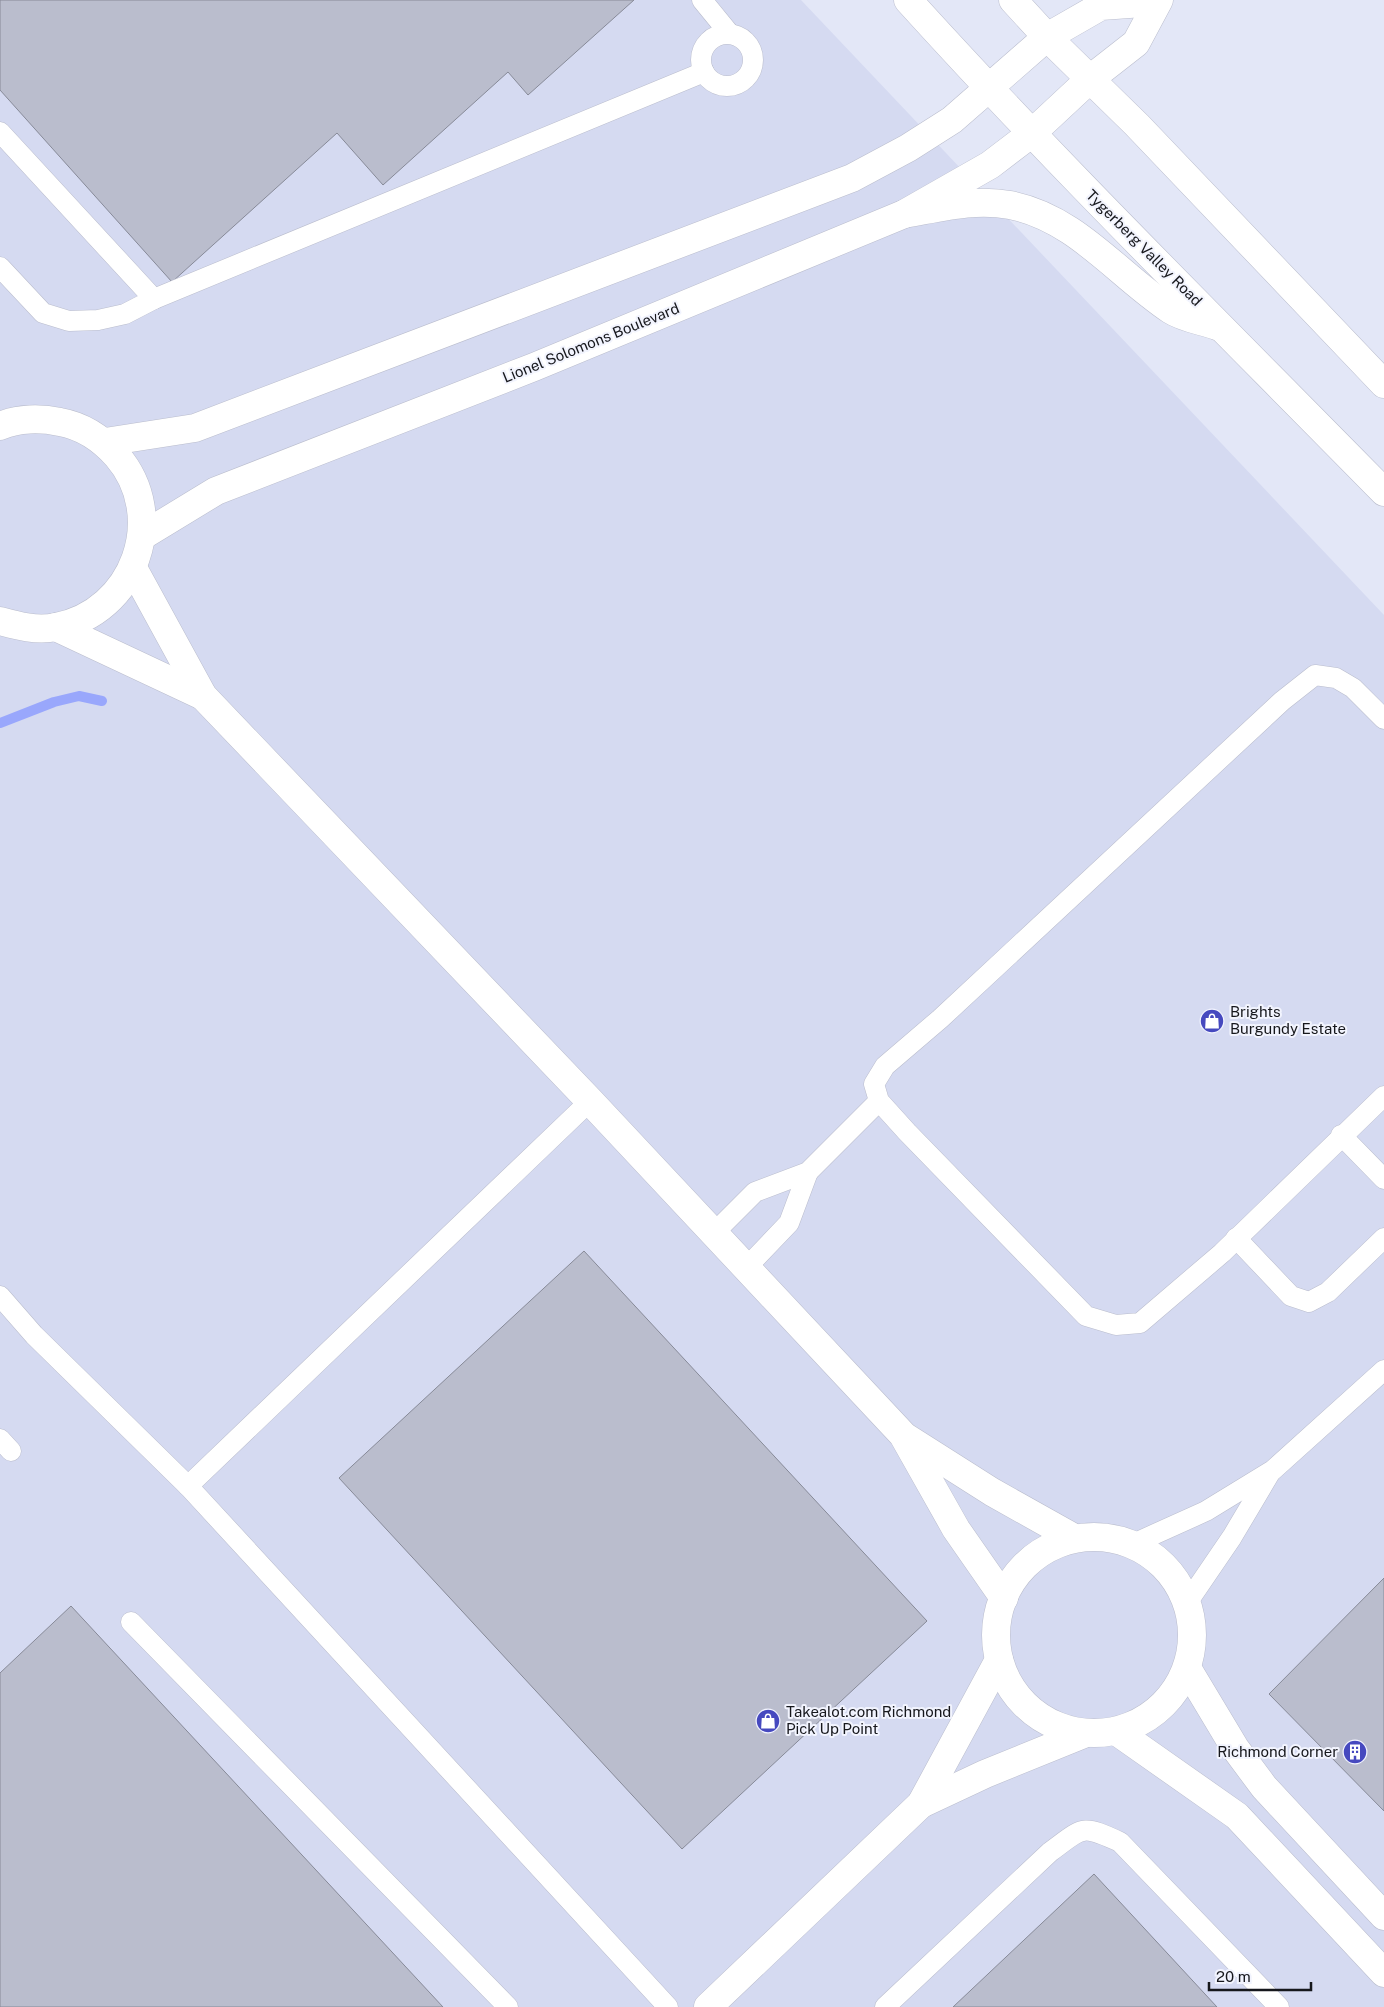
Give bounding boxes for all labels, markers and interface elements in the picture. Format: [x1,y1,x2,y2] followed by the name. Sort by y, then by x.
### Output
[1083,186,1206,309] street label: Tygerberg Valley Road
[500,299,682,386] street label: Lionel Solomons Boulevard
[1230,1003,1346,1037] place label: Brights Burgundy Estate
[1199,1008,1225,1034] shop icon: Brights Burgundy Estate
[786,1703,951,1737] place label: Takealot.com Richmond Pick Up Point
[755,1708,781,1734] shop icon: Takealot.com Richmond Pick Up Point
[1342,1739,1368,1765] building icon: Richmond Corner
[1217,1743,1338,1760] place label: Richmond Corner
[1209,1960,1312,1992] scale bar
[1216,1968,1251,1985] text: 20 m

